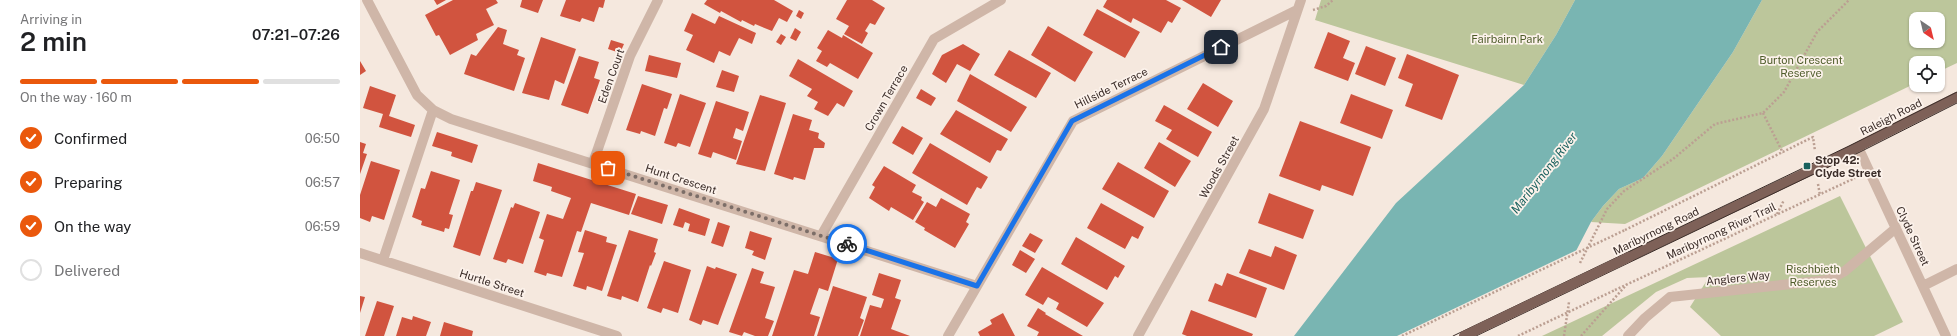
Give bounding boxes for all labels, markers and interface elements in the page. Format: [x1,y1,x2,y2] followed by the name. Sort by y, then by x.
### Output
[20,12,82,27] text: Arriving in
[1909,12,1945,48] north arrow
[1909,12,1945,92] map controls
[20,26,87,57] text: 2 min
[252,26,340,43] text: 07:21–07:26
[1204,30,1238,64] pin
[1471,33,1543,45] park label: Fairbairn Park
[1210,36,1232,58] icon: home
[596,47,626,105] street label: Eden Court
[1759,54,1843,79] park label: Burton Crescent Reserve
[1909,56,1945,92] button: locate
[862,63,910,133] street label: Crown Terrace
[1072,65,1150,111] street label: Hillside Terrace
[20,90,132,105] text: On the way · 160 m
[1858,96,1924,138] street label: Raleigh Road
[20,127,42,149] icon: check
[1508,129,1580,216] water label: Maribyrnong River
[54,130,127,147] text: Confirmed
[305,131,340,146] text: 06:50
[1197,134,1241,200] street label: Woods Street
[591,151,625,185] pin
[1815,154,1882,179] place label: Stop 42: Clyde Street
[597,157,619,179] icon: bag
[1802,161,1812,171] marker: Stop 42: Clyde Street
[644,162,718,196] street label: Hunt Crescent
[20,171,42,193] icon: check
[54,174,123,191] text: Preparing
[305,175,340,190] text: 06:57
[1664,200,1778,262] street label: Maribyrnong River Trail
[1894,204,1932,268] street label: Clyde Street
[1611,205,1701,257] street label: Maribyrnong Road
[20,215,42,237] icon: check
[54,218,131,235] text: On the way
[305,219,340,234] text: 06:59
[827,224,867,264] courier
[836,233,858,255] icon: bike
[54,262,120,279] text: Delivered
[1786,263,1840,288] park label: Rischbieth Reserves
[458,267,526,299] street label: Hurtle Street
[1705,269,1771,287] street label: Anglers Way

